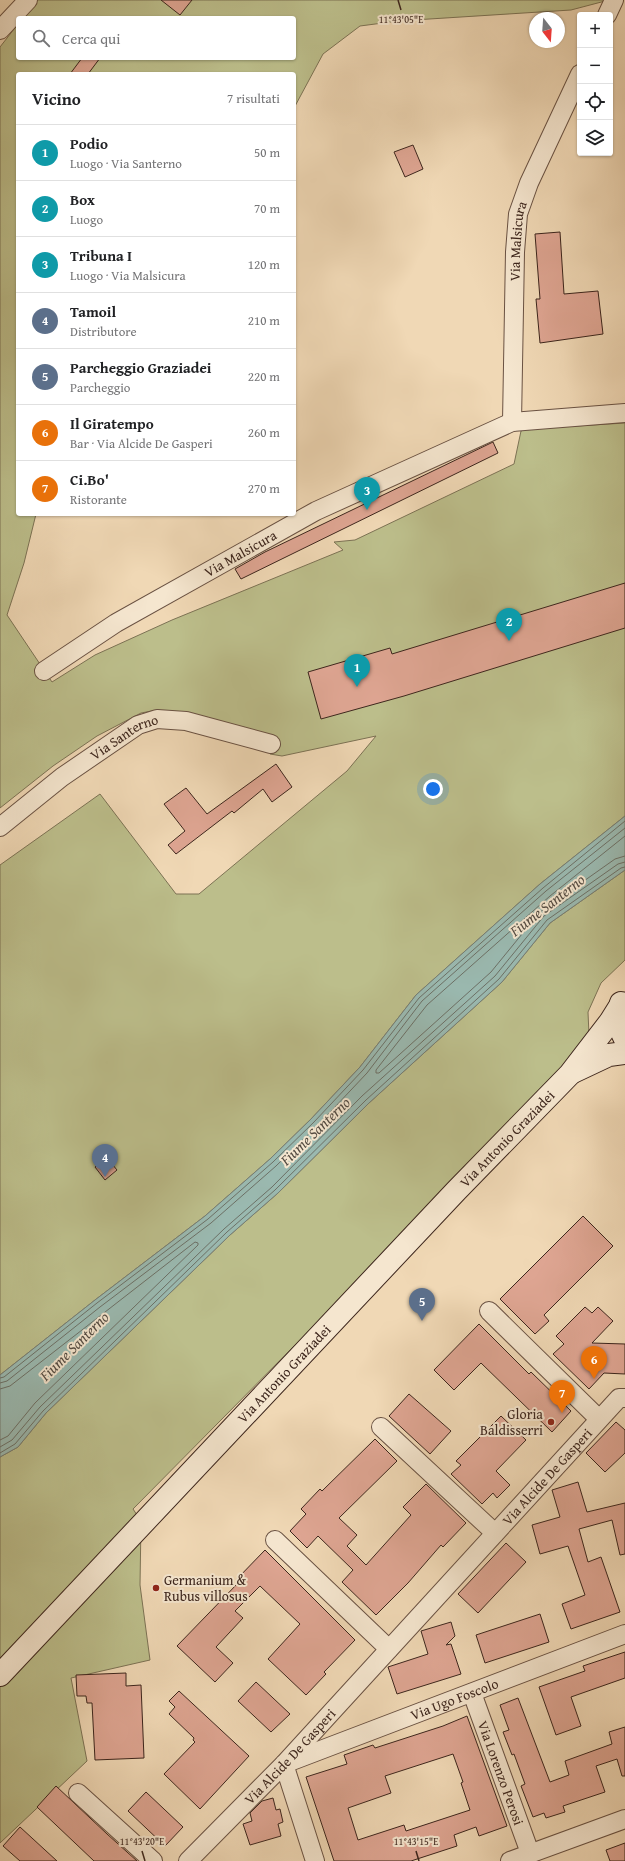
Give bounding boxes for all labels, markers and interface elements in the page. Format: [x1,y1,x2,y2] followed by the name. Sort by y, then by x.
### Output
[379,12,423,27] text: 11°43'05"E
[529,12,565,48] north arrow
[577,12,613,156] map controls
[577,12,613,48] button: +
[16,16,296,60] search box
[30,27,52,49] icon: search
[62,28,120,49] text: Cerca qui
[577,48,613,84] button: −
[577,84,613,120] button: locate
[32,86,81,111] text: Vicino
[227,89,280,108] text: 7 risultati
[577,120,613,156] button: layers
[70,133,108,154] text: Podio
[42,143,48,162] text: 1
[254,143,280,162] text: 50 m
[70,154,182,173] text: Luogo · Via Santerno
[70,189,95,210] text: Box
[504,198,532,281] street label: Via Malsicura
[42,199,48,218] text: 2
[254,199,280,218] text: 70 m
[70,210,103,229] text: Luogo
[70,245,132,266] text: Tribuna I
[42,255,48,274] text: 3
[248,255,280,274] text: 120 m
[70,266,186,285] text: Luogo · Via Malsicura
[70,301,116,322] text: Tamoil
[42,311,48,330] text: 4
[248,311,280,330] text: 210 m
[70,322,137,341] text: Distributore
[70,357,211,378] text: Parcheggio Graziadei
[42,367,48,386] text: 5
[248,367,280,386] text: 220 m
[70,378,130,397] text: Parcheggio
[70,413,154,434] text: Il Giratempo
[42,423,48,442] text: 6
[248,423,280,442] text: 260 m
[70,434,213,453] text: Bar · Via Alcide De Gasperi
[70,469,109,490] text: Ci.Bo'
[354,477,380,510] pin: 3
[42,479,48,498] text: 7
[248,479,280,498] text: 270 m
[70,490,127,509] text: Ristorante
[200,525,281,582] street label: Via Malsicura
[496,608,522,641] pin: 2
[344,654,370,687] pin: 1
[86,709,161,765] street label: Via Santerno
[423,779,443,799] your location
[504,869,589,942] water label: Fiume Santerno
[455,1086,559,1192] street label: Via Antonio Graziadei
[275,1092,355,1170] water label: Fiume Santerno
[92,1144,118,1177] pin: 4
[409,1288,435,1321] pin: 5
[34,1306,114,1386] water label: Fiume Santerno
[233,1320,335,1427] street label: Via Antonio Graziadei
[581,1346,607,1379] pin: 6
[549,1380,575,1413] pin: 7
[480,1404,543,1440] place label: Gloria Baldisserri
[546,1417,556,1427] marker: Gloria Baldisserri
[497,1424,597,1530] street label: Via Alcide De Gasperi
[164,1570,248,1606] place label: Germanium & Rubus villosus
[151,1583,161,1593] marker: Germanium & Rubus villosus
[407,1673,501,1725] street label: Via Ugo Foscolo
[240,1704,340,1809] street label: Via Alcide De Gasperi
[473,1718,529,1828] street label: Via Lorenzo Perosi
[120,1834,164,1849] text: 11°43'20"E
[394,1834,438,1849] text: 11°43'15"E

